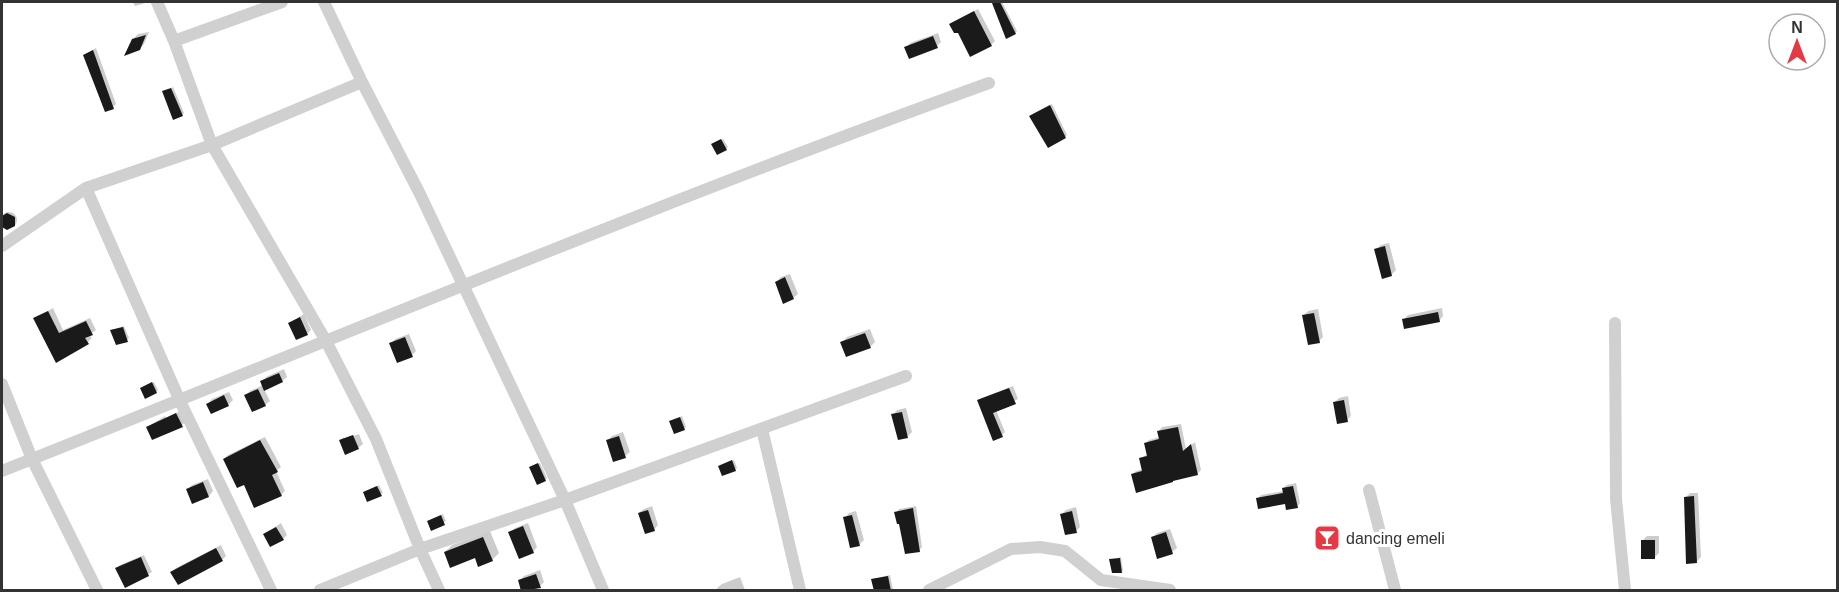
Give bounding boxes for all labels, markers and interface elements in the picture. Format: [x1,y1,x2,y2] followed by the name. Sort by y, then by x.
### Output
[1767,12,1827,72] north arrow
[1791,19,1803,36] text: N
[1312,523,1342,553] bar icon: dancing emeli
[1346,530,1445,547] place label: dancing emeli

